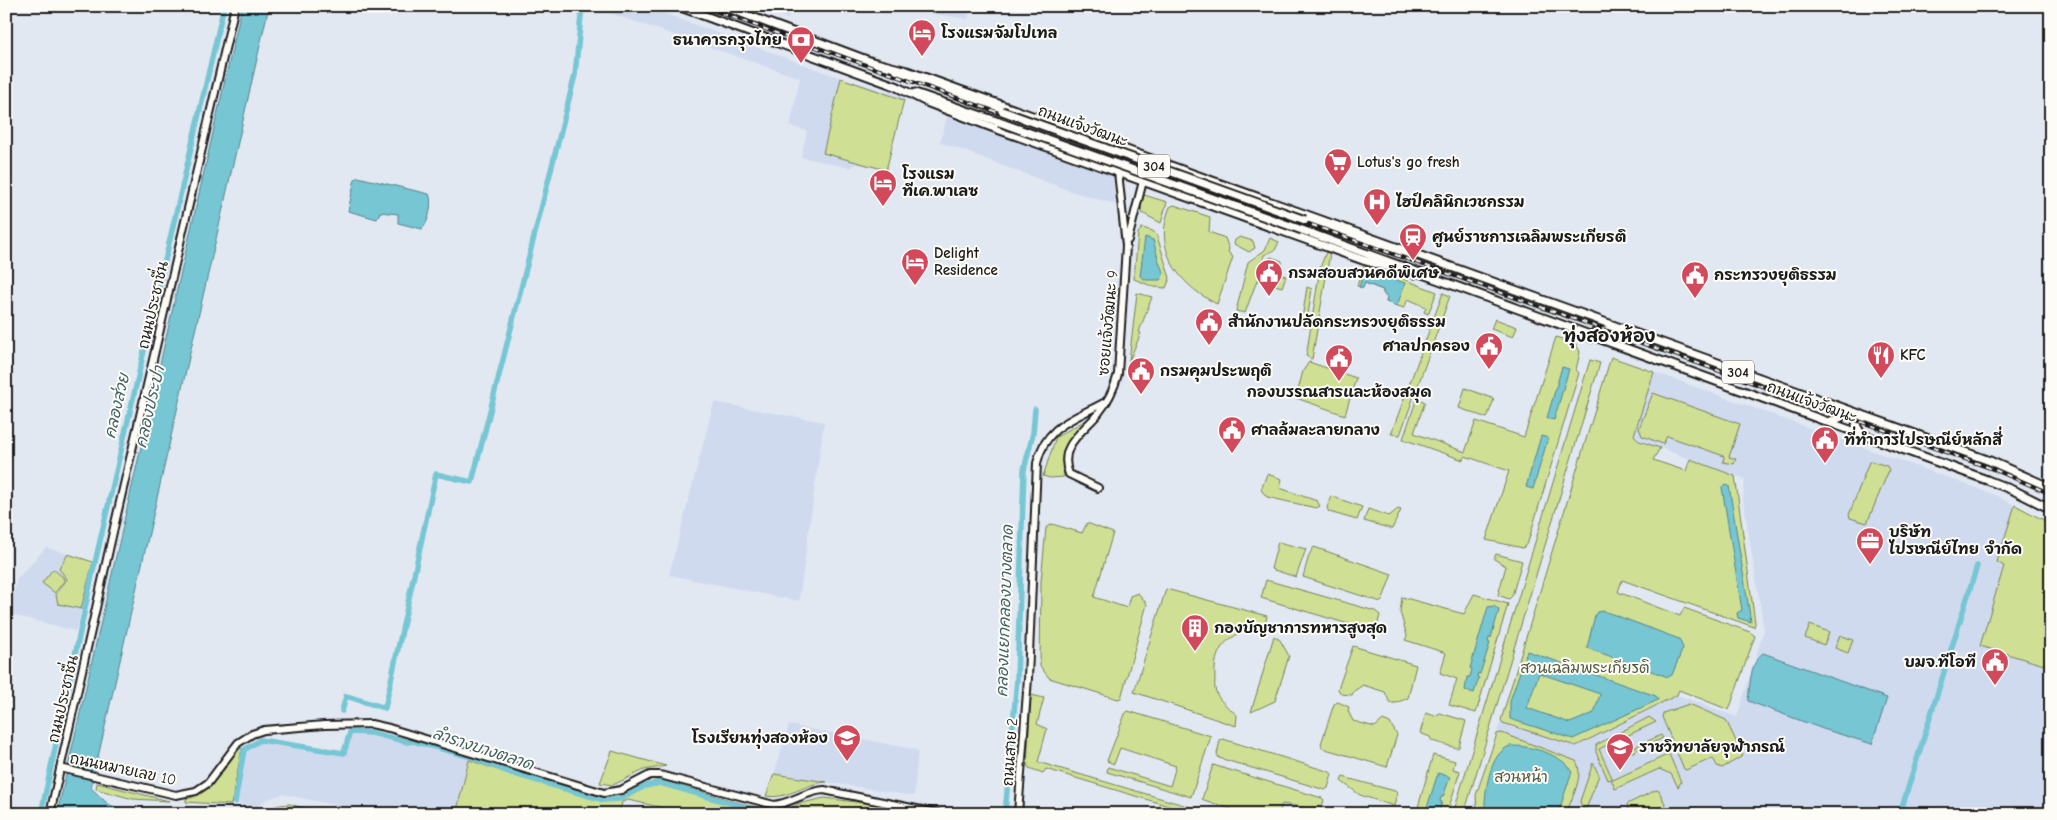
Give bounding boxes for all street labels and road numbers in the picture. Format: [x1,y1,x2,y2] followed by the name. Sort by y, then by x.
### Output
[1036,100,1131,151] street label: ถนนแจ้งวัฒนะ
[1138,154,1170,178] road number: 304
[129,258,172,351] street label: ถนนประชาชื่น
[1093,269,1122,377] street label: ซอยแจ้งวัฒนะ 9
[1722,361,1754,384] road number: 304
[1765,376,1860,427] street label: ถนนแจ้งวัฒนะ
[39,652,82,745] street label: ถนนประชาชื่น
[999,717,1021,787] street label: ถนนสาย 2
[68,749,178,789] street label: ถนนหมายเลข 10

